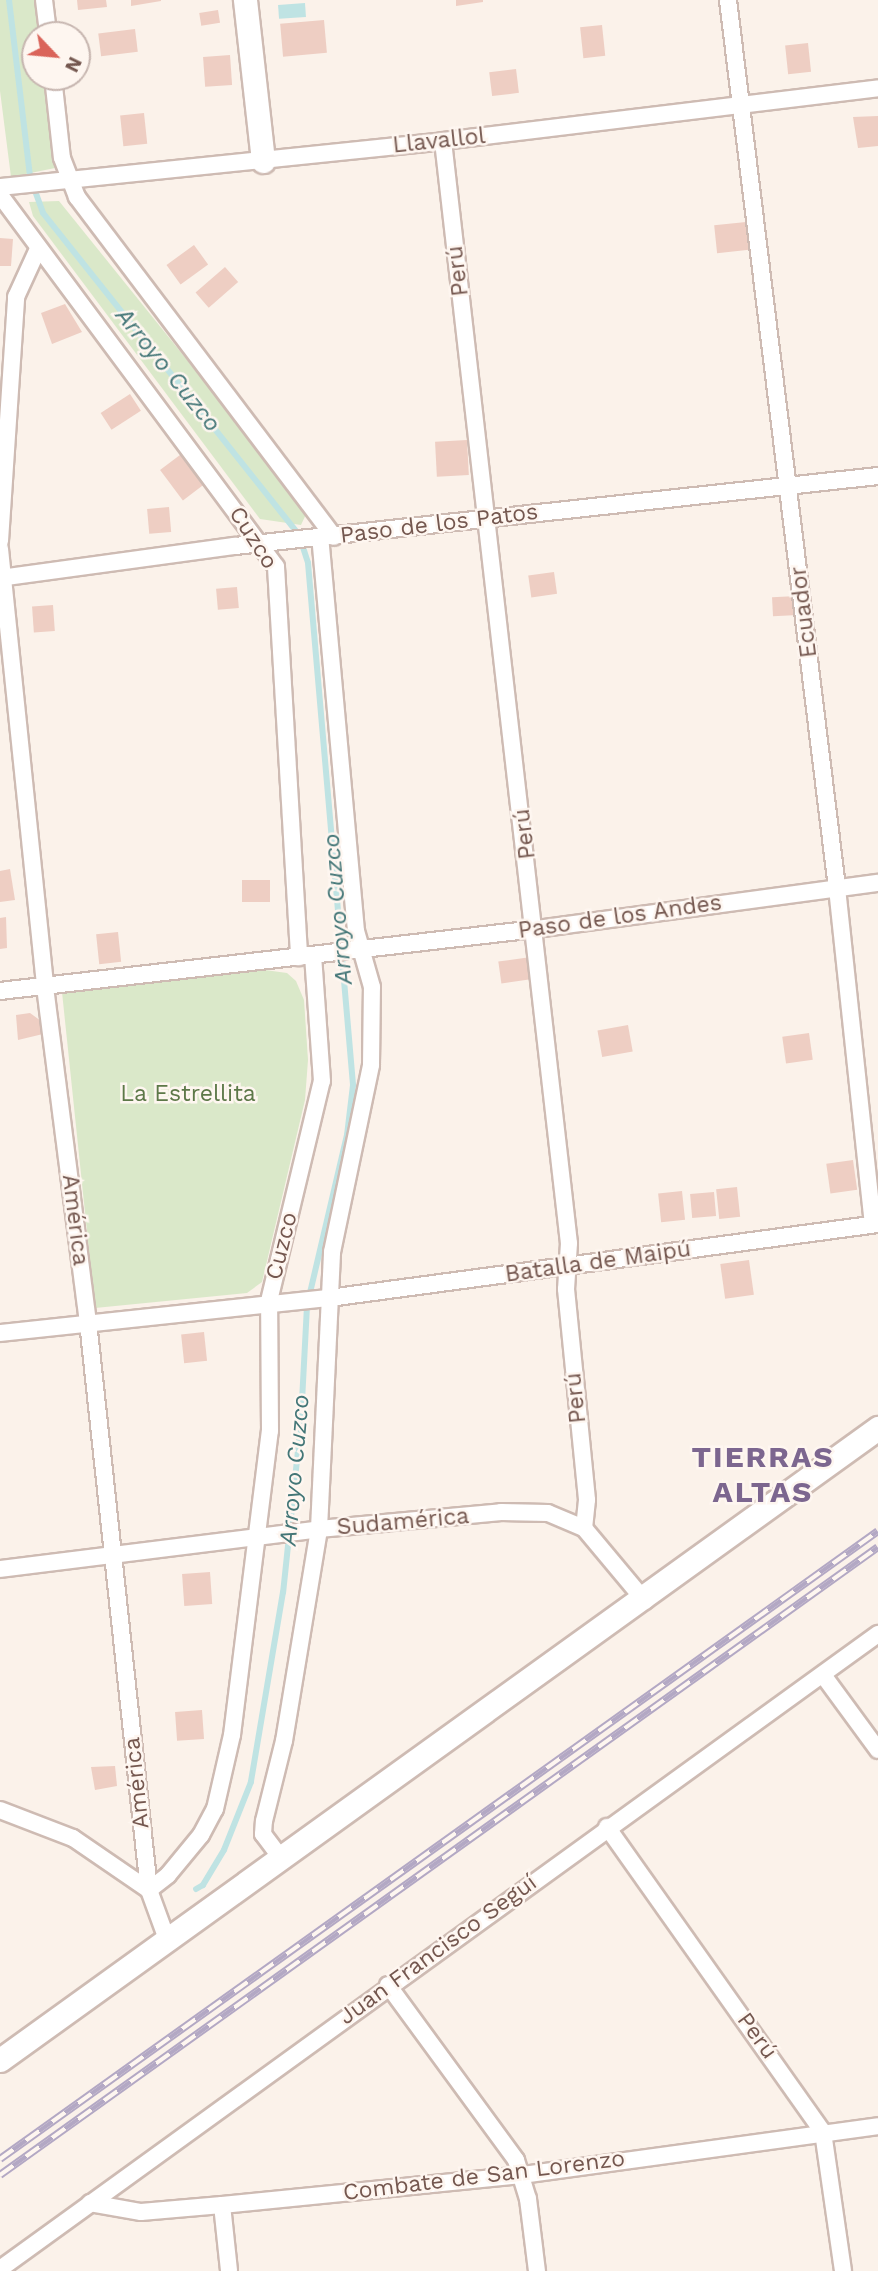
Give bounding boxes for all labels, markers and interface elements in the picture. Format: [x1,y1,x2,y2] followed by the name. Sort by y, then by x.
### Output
[21,21,91,91] north arrow
[60,53,87,76] text: N
[391,122,487,160] street label: Llavallol
[441,244,475,298] street label: Perú
[109,302,227,438] water label: Arroyo Cuzco
[338,498,540,550] street label: Paso de los Patos
[223,502,283,574] street label: Cuzco
[785,565,823,659] street label: Ecuador
[508,807,542,861] street label: Perú
[317,832,359,986] water label: Arroyo Cuzco
[516,889,724,945] street label: Paso de los Andes
[120,1080,256,1108] park label: La Estrellita
[56,1173,94,1267] street label: América
[260,1209,304,1283] street label: Cuzco
[503,1235,693,1289] street label: Batalla de Maipú
[560,1371,592,1425] street label: Perú
[274,1393,316,1547] water label: Arroyo Cuzco
[692,1439,834,1510] district label: TIERRAS ALTAS
[336,1502,470,1542] street label: Sudamérica
[118,1736,156,1830] street label: América
[334,1869,542,2031] street label: Juan Francisco Seguí
[731,2007,783,2065] street label: Perú
[341,2145,627,2207] street label: Combate de San Lorenzo

